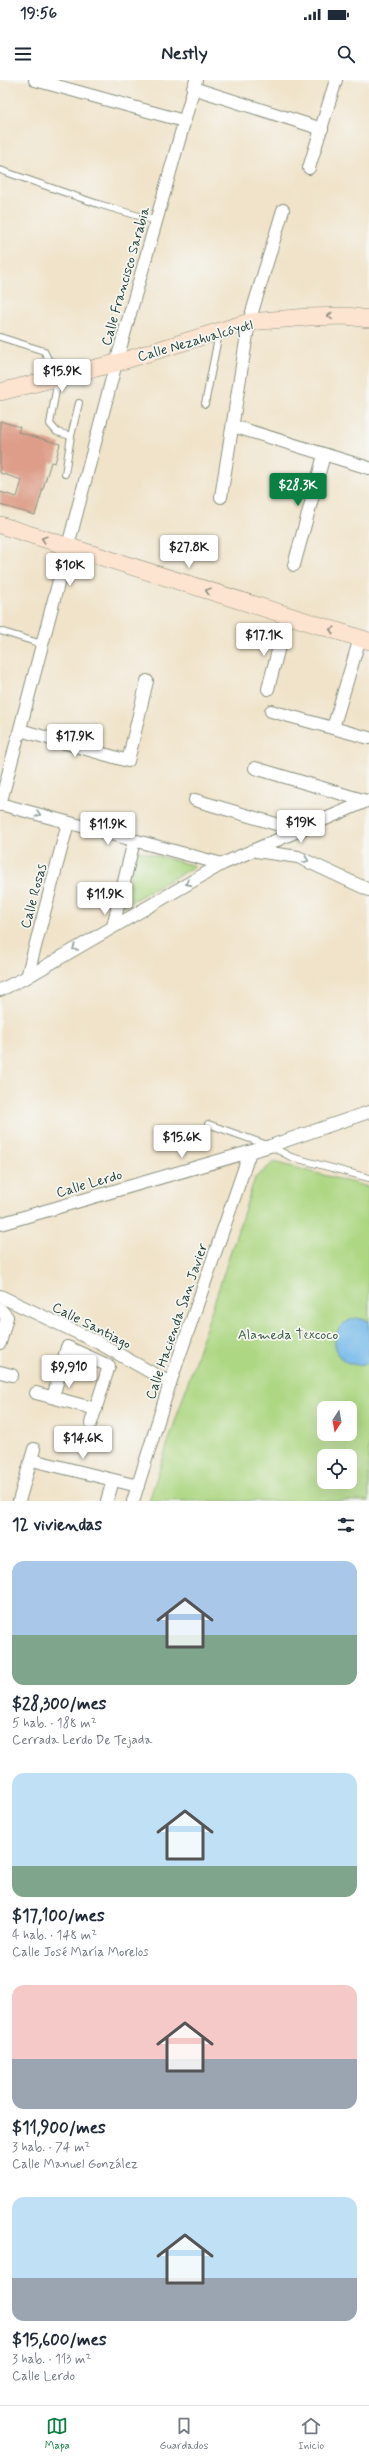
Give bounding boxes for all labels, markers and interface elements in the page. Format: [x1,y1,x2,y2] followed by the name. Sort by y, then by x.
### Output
[20,4,57,24] text: 19:56
[161,42,208,66] text: Nestly
[12,43,34,65] icon: menu
[335,43,357,65] icon: search
[97,204,155,348] street label: Calle Francisco Sarabia
[327,312,333,320] one-way arrow
[135,316,255,366] street label: Calle Nezahualcóyotl
[29,359,95,393] pin: $15.9K
[43,363,81,380] text: $15.9K
[265,473,331,507] pin: $28.3K
[279,477,317,494] text: $28.3K
[40,535,47,544] one-way arrow
[156,535,222,569] pin: $27.8K
[169,539,209,556] text: $27.8K
[46,553,94,587] pin: $10K
[55,557,85,574] text: $10K
[204,587,211,596] one-way arrow
[231,623,297,657] pin: $17.1K
[328,626,335,635] one-way arrow
[245,627,283,644] text: $17.1K
[42,724,108,758] pin: $17.9K
[56,728,94,745] text: $17.9K
[34,810,41,818] one-way arrow
[277,810,325,844] pin: $19K
[75,812,141,846] pin: $11.9K
[286,814,316,831] text: $19K
[89,816,127,833] text: $11.9K
[303,856,310,864] one-way arrow
[17,861,51,931] street label: Calle Rosas
[185,879,192,886] one-way arrow
[72,882,138,916] pin: $11.9K
[86,886,124,903] text: $11.9K
[72,944,79,951] one-way arrow
[149,1125,215,1159] pin: $15.6K
[163,1129,201,1146] text: $15.6K
[54,1166,124,1202] street label: Calle Lerdo
[142,1240,212,1402] street label: Calle Hacienda San Javier
[49,1298,134,1354] street label: Calle Santiago
[238,1326,339,1344] park label: Alameda Texcoco
[36,1355,102,1389] pin: $9,910
[51,1359,87,1376] text: $9,910
[317,1401,357,1441] north arrow
[317,1401,357,1489] map controls
[50,1426,116,1460] pin: $14.6K
[63,1430,103,1447] text: $14.6K
[317,1449,357,1489] button: locate
[12,1514,102,1536] text: 12 viviendas
[335,1514,357,1536] icon: filters
[149,1587,221,1659] icon: home
[12,1693,106,1715] text: $28,300/mes
[12,1715,96,1732] text: 5 hab. · 188 m²
[12,1732,152,1749] text: Cerrada Lerdo De Tejada
[149,1799,221,1871] icon: home
[12,1905,105,1927] text: $17,100/mes
[12,1927,97,1944] text: 4 hab. · 148 m²
[12,1944,148,1961] text: Calle José María Morelos
[149,2011,221,2083] icon: home
[12,2117,106,2139] text: $11,900/mes
[12,2139,90,2156] text: 3 hab. · 74 m²
[12,2156,138,2173] text: Calle Manuel González
[149,2223,221,2295] icon: home
[12,2329,107,2351] text: $15,600/mes
[12,2351,91,2368] text: 3 hab. · 113 m²
[12,2368,75,2385] text: Calle Lerdo
[45,2415,70,2453] tab: Mapa
[159,2415,208,2453] tab: Guardados
[298,2415,324,2453] tab: Inicio

